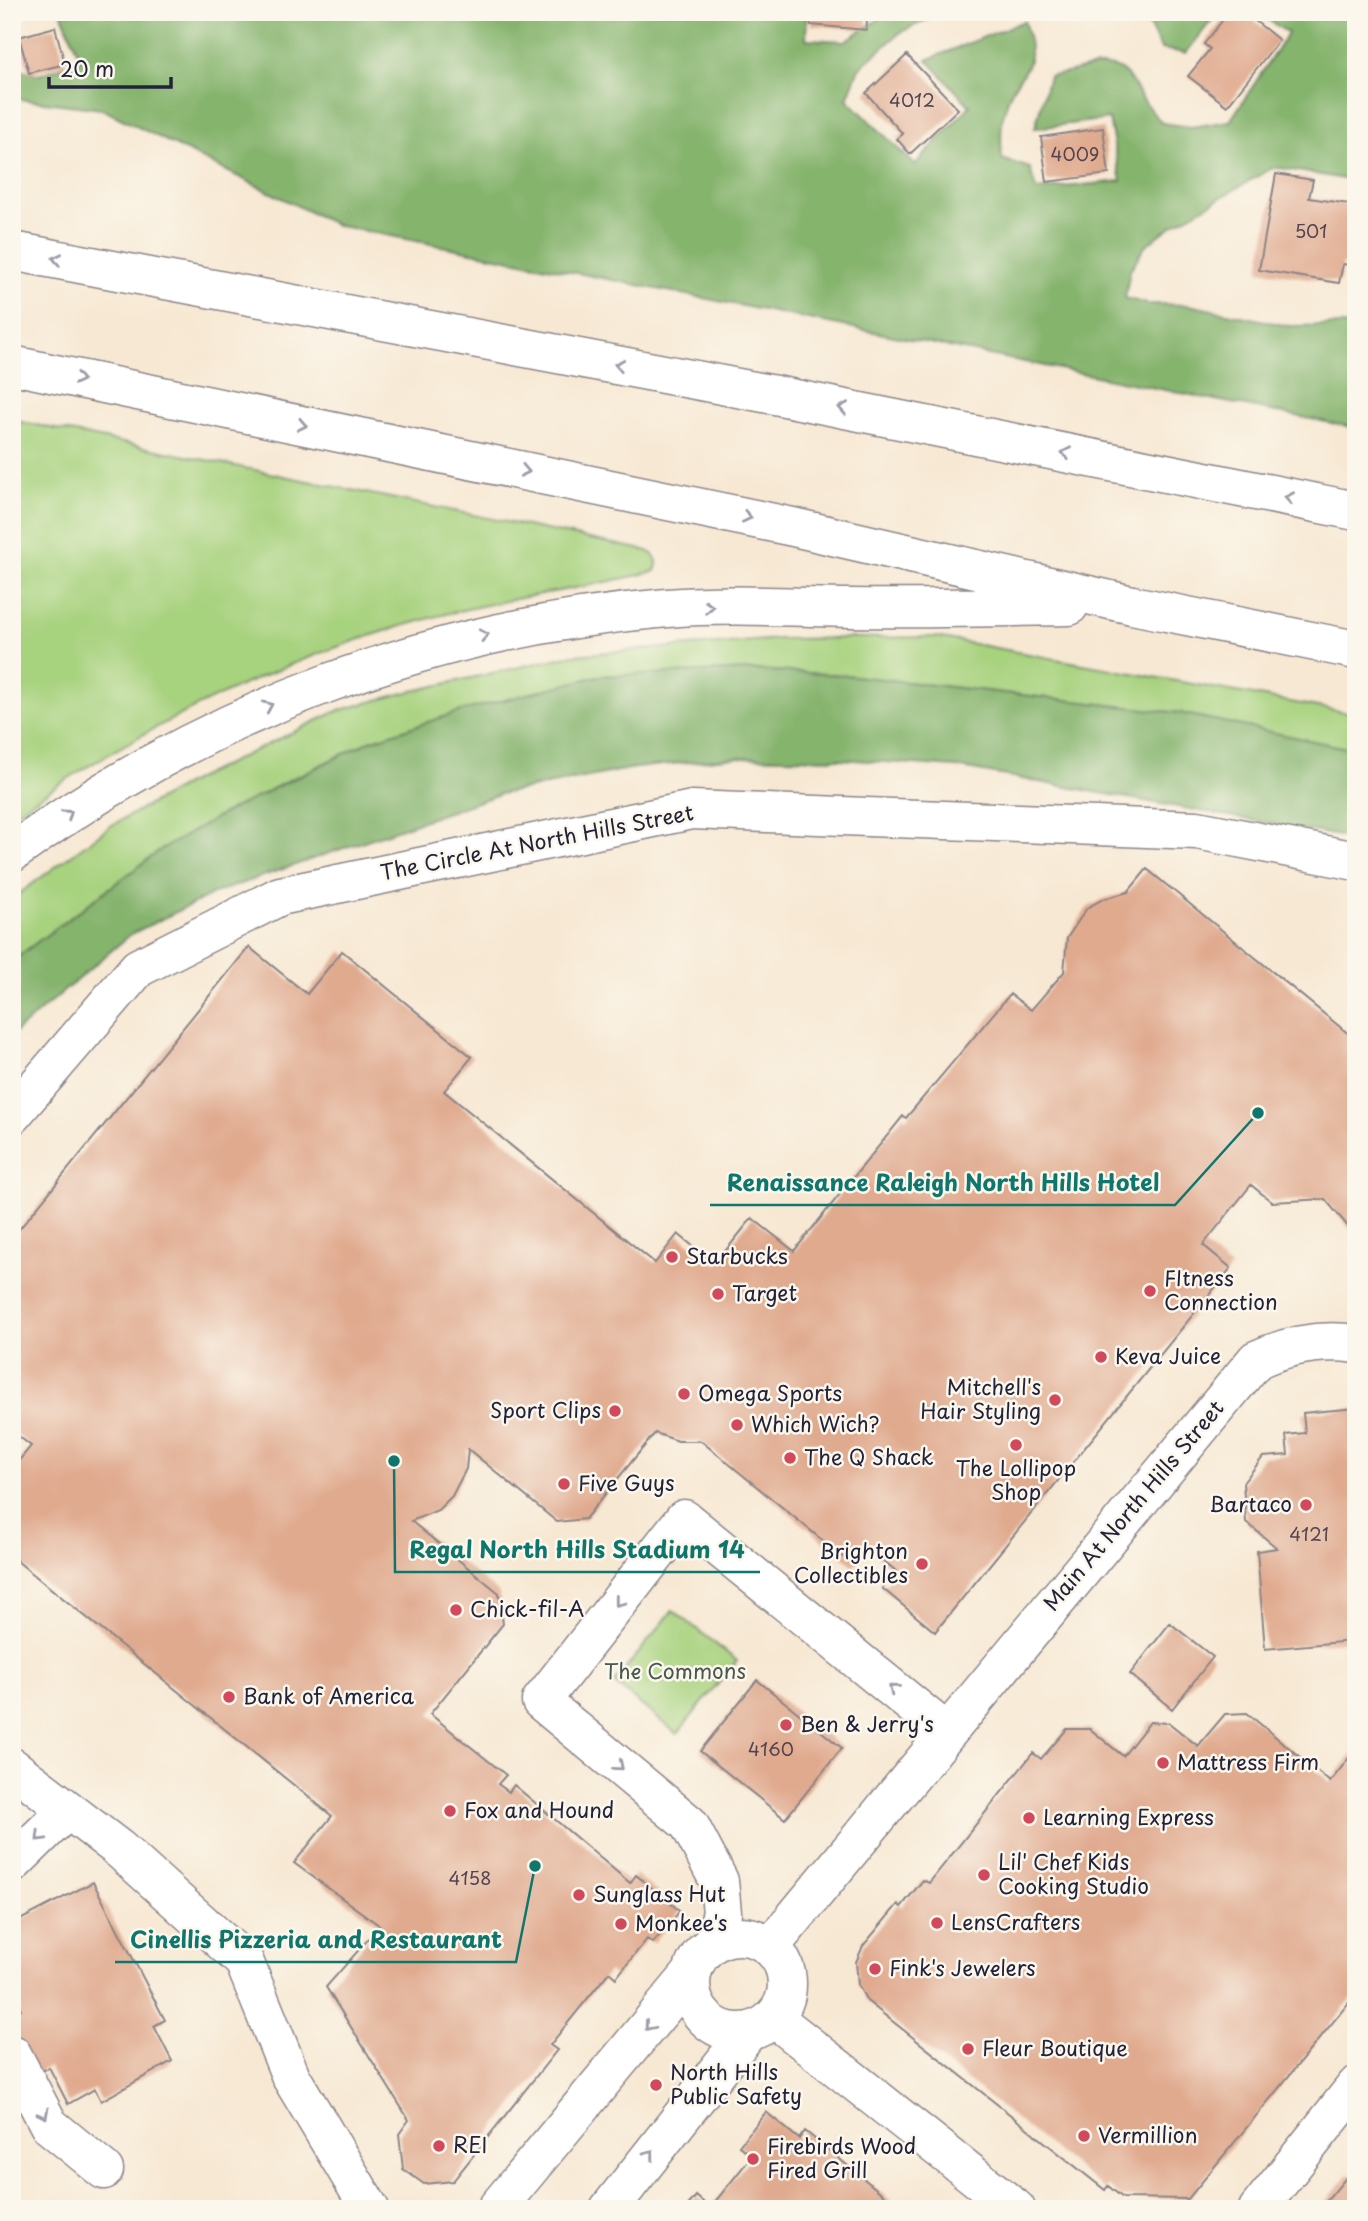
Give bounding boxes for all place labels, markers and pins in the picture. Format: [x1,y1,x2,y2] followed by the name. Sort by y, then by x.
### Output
[710,1161,1175,1205] callout: Renaissance Raleigh North Hills Hotel
[686,1239,788,1271] place label: Starbucks
[664,1249,680,1265] marker: Starbucks
[1164,1261,1278,1317] place label: FItness Connection
[732,1276,797,1308] place label: Target
[1142,1283,1158,1299] marker: FItness Connection
[710,1286,726,1302] marker: Target
[1115,1339,1221,1371] place label: Keva Juice
[1093,1349,1109,1365] marker: Keva Juice
[920,1370,1041,1426] place label: Mitchell's Hair Styling
[698,1376,842,1408] place label: Omega Sports
[676,1386,692,1402] marker: Omega Sports
[1047,1392,1063,1408] marker: Mitchell's Hair Styling
[490,1393,601,1425] place label: Sport Clips
[607,1403,623,1419] marker: Sport Clips
[751,1407,879,1439] place label: Which Wich?
[729,1417,745,1433] marker: Which Wich?
[1008,1437,1024,1453] marker: The Lollipop Shop
[804,1440,934,1472] place label: The Q Shack
[782,1450,798,1466] marker: The Q Shack
[956,1451,1076,1507] place label: The Lollipop Shop
[578,1466,675,1498] place label: Five Guys
[556,1476,572,1492] marker: Five Guys
[1209,1487,1292,1519] place label: Bartaco
[1298,1497,1314,1513] marker: Bartaco
[395,1528,760,1572] callout: Regal North Hills Stadium 14
[794,1534,908,1590] place label: Brighton Collectibles
[914,1556,930,1572] marker: Brighton Collectibles
[470,1592,584,1624] place label: Chick-fil-A
[448,1602,464,1618] marker: Chick-fil-A
[243,1679,415,1711] place label: Bank of America
[221,1689,237,1705] marker: Bank of America
[800,1707,934,1739] place label: Ben & Jerry's
[778,1717,794,1733] marker: Ben & Jerry's
[1177,1745,1319,1777] place label: Mattress Firm
[1155,1755,1171,1771] marker: Mattress Firm
[464,1793,614,1825] place label: Fox and Hound
[1043,1800,1214,1832] place label: Learning Express
[442,1803,458,1819] marker: Fox and Hound
[1021,1810,1037,1826] marker: Learning Express
[998,1845,1149,1901] place label: Lil' Chef Kids Cooking Studio
[976,1867,992,1883] marker: Lil' Chef Kids Cooking Studio
[593,1877,726,1909] place label: Sunglass Hut
[571,1887,587,1903] marker: Sunglass Hut
[951,1905,1080,1937] place label: LensCrafters
[635,1906,727,1938] place label: Monkee's
[929,1915,945,1931] marker: LensCrafters
[613,1916,629,1932] marker: Monkee's
[115,1918,516,1962] callout: Cinellis Pizzeria and Restaurant
[889,1951,1036,1983] place label: Fink's Jewelers
[867,1961,883,1977] marker: Fink's Jewelers
[982,2031,1128,2063] place label: Fleur Boutique
[960,2041,976,2057] marker: Fleur Boutique
[670,2055,802,2111] place label: North Hills Public Safety
[648,2077,664,2093] marker: North Hills Public Safety
[1098,2118,1198,2150] place label: Vermillion
[453,2128,487,2160] place label: REI
[1076,2128,1092,2144] marker: Vermillion
[767,2129,916,2185] place label: Firebirds Wood Fired Grill
[431,2138,447,2154] marker: REI
[745,2151,761,2167] marker: Firebirds Wood Fired Grill

